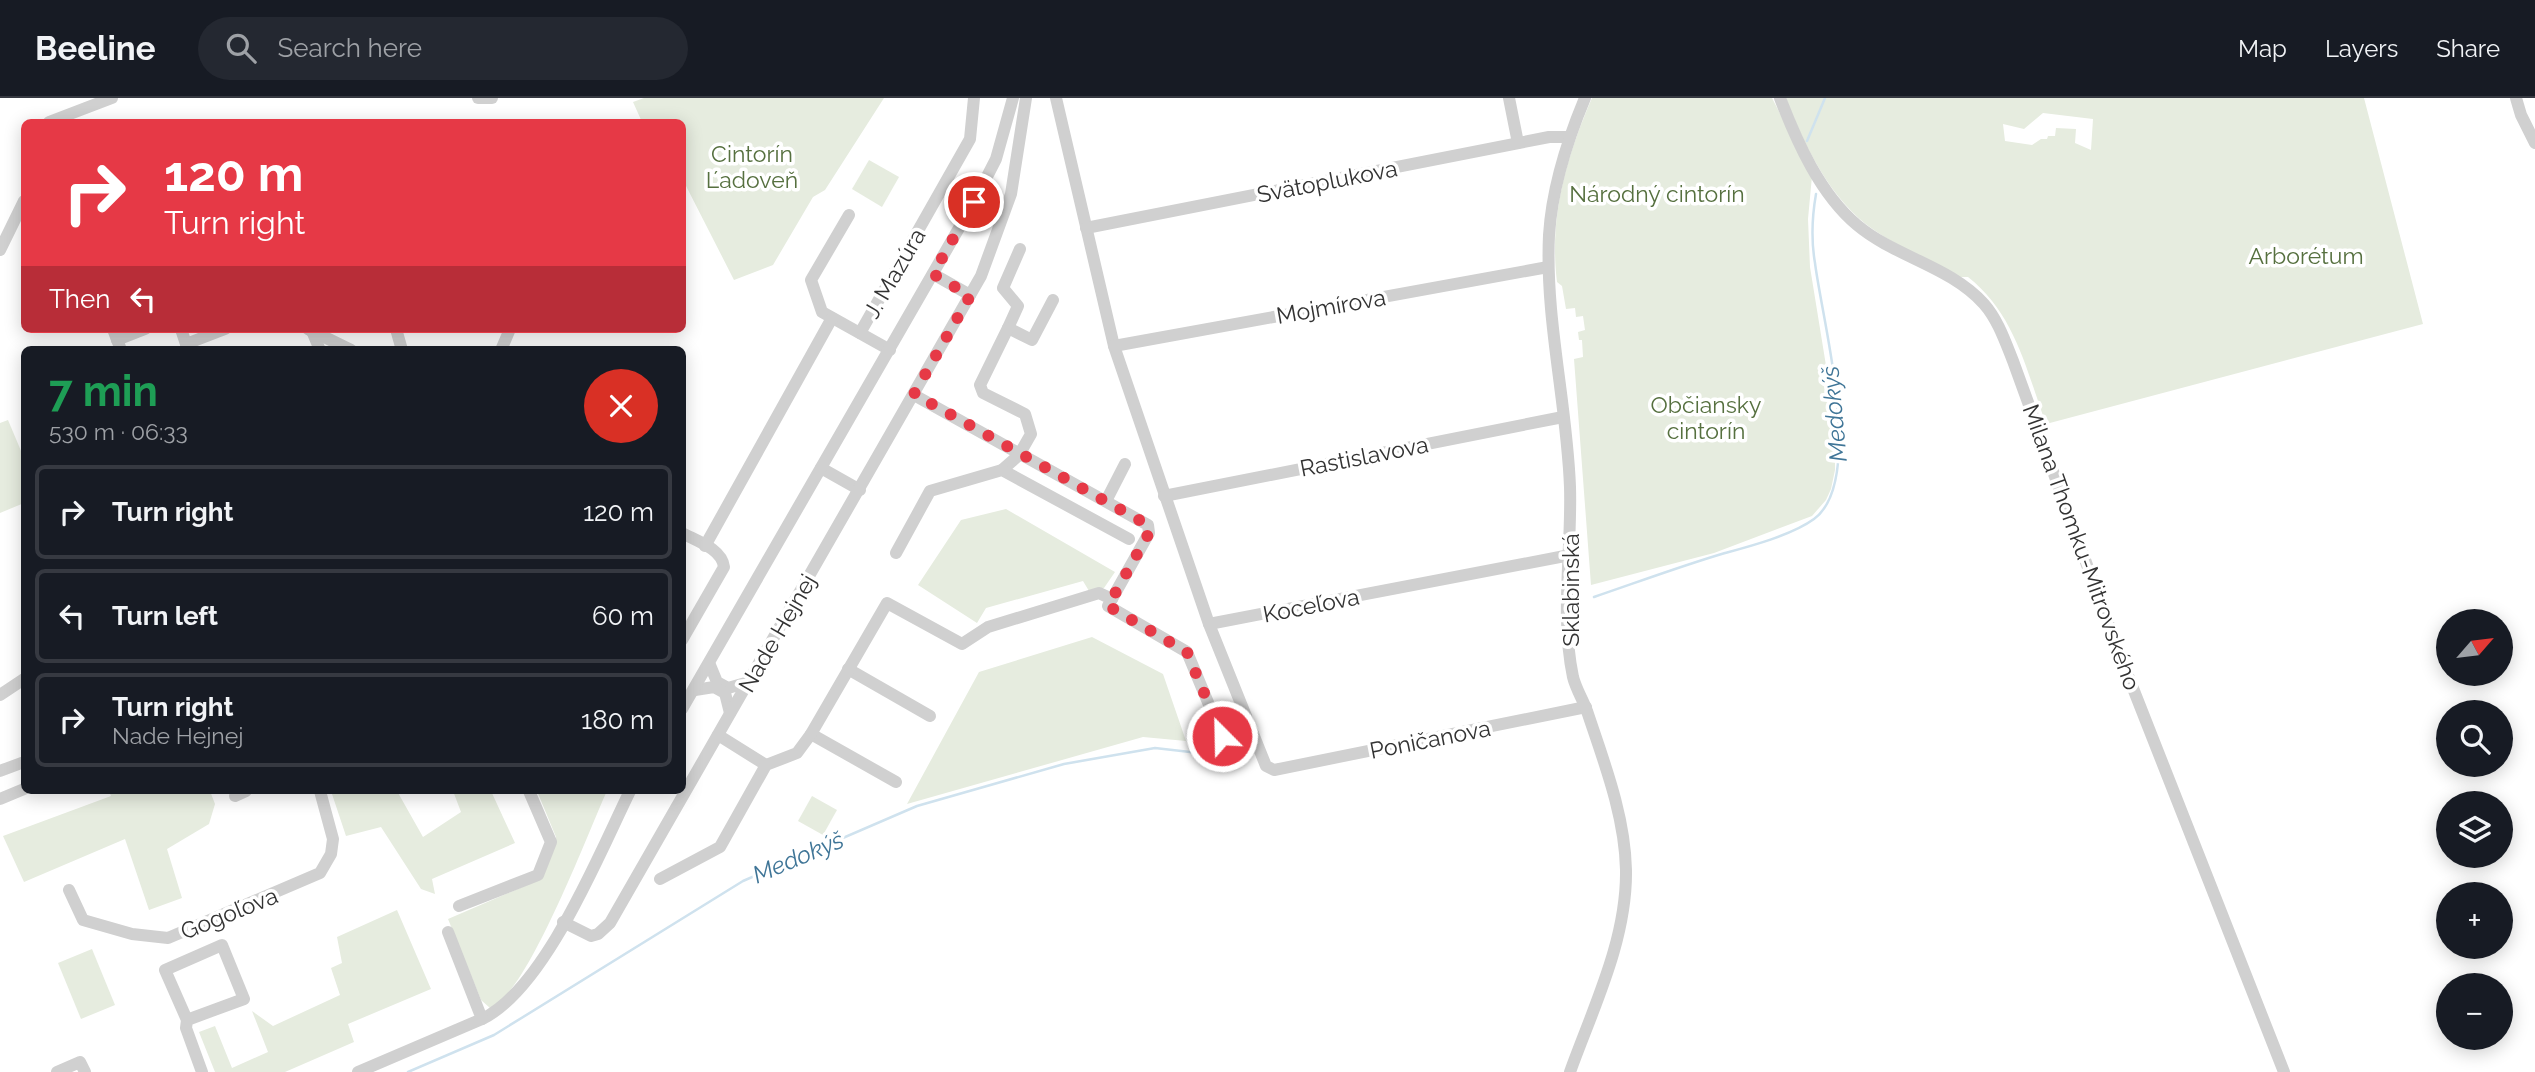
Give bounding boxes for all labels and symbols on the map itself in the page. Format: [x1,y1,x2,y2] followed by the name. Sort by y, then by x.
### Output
[706,140,798,193] park label: Cintorín Ľadoveň
[1254,154,1400,208] street label: Svätoplukova
[944,172,1004,232] pin
[1569,180,1745,207] park label: Národný cintorín
[858,223,930,323] street label: J. Mazúra
[2248,242,2364,269] park label: Arborétum
[1274,283,1388,329] street label: Mojmírova
[1815,365,1853,463] water label: Medokýš
[1651,391,1761,444] park label: Občiansky cintorín
[2018,400,2146,694] street label: Milana Thomku-Mitrovského
[1297,430,1431,482] street label: Rastislavova
[1557,533,1584,647] street label: Sklabinská
[732,569,822,697] street label: Nade Hejnej
[1260,582,1362,628] street label: Koceľova
[2436,609,2513,686] north arrow
[1185,699,1259,773] position arrow
[1367,714,1493,764] street label: Poničanova
[748,825,848,889] water label: Medokýš
[177,881,281,945] street label: Gogoľova

